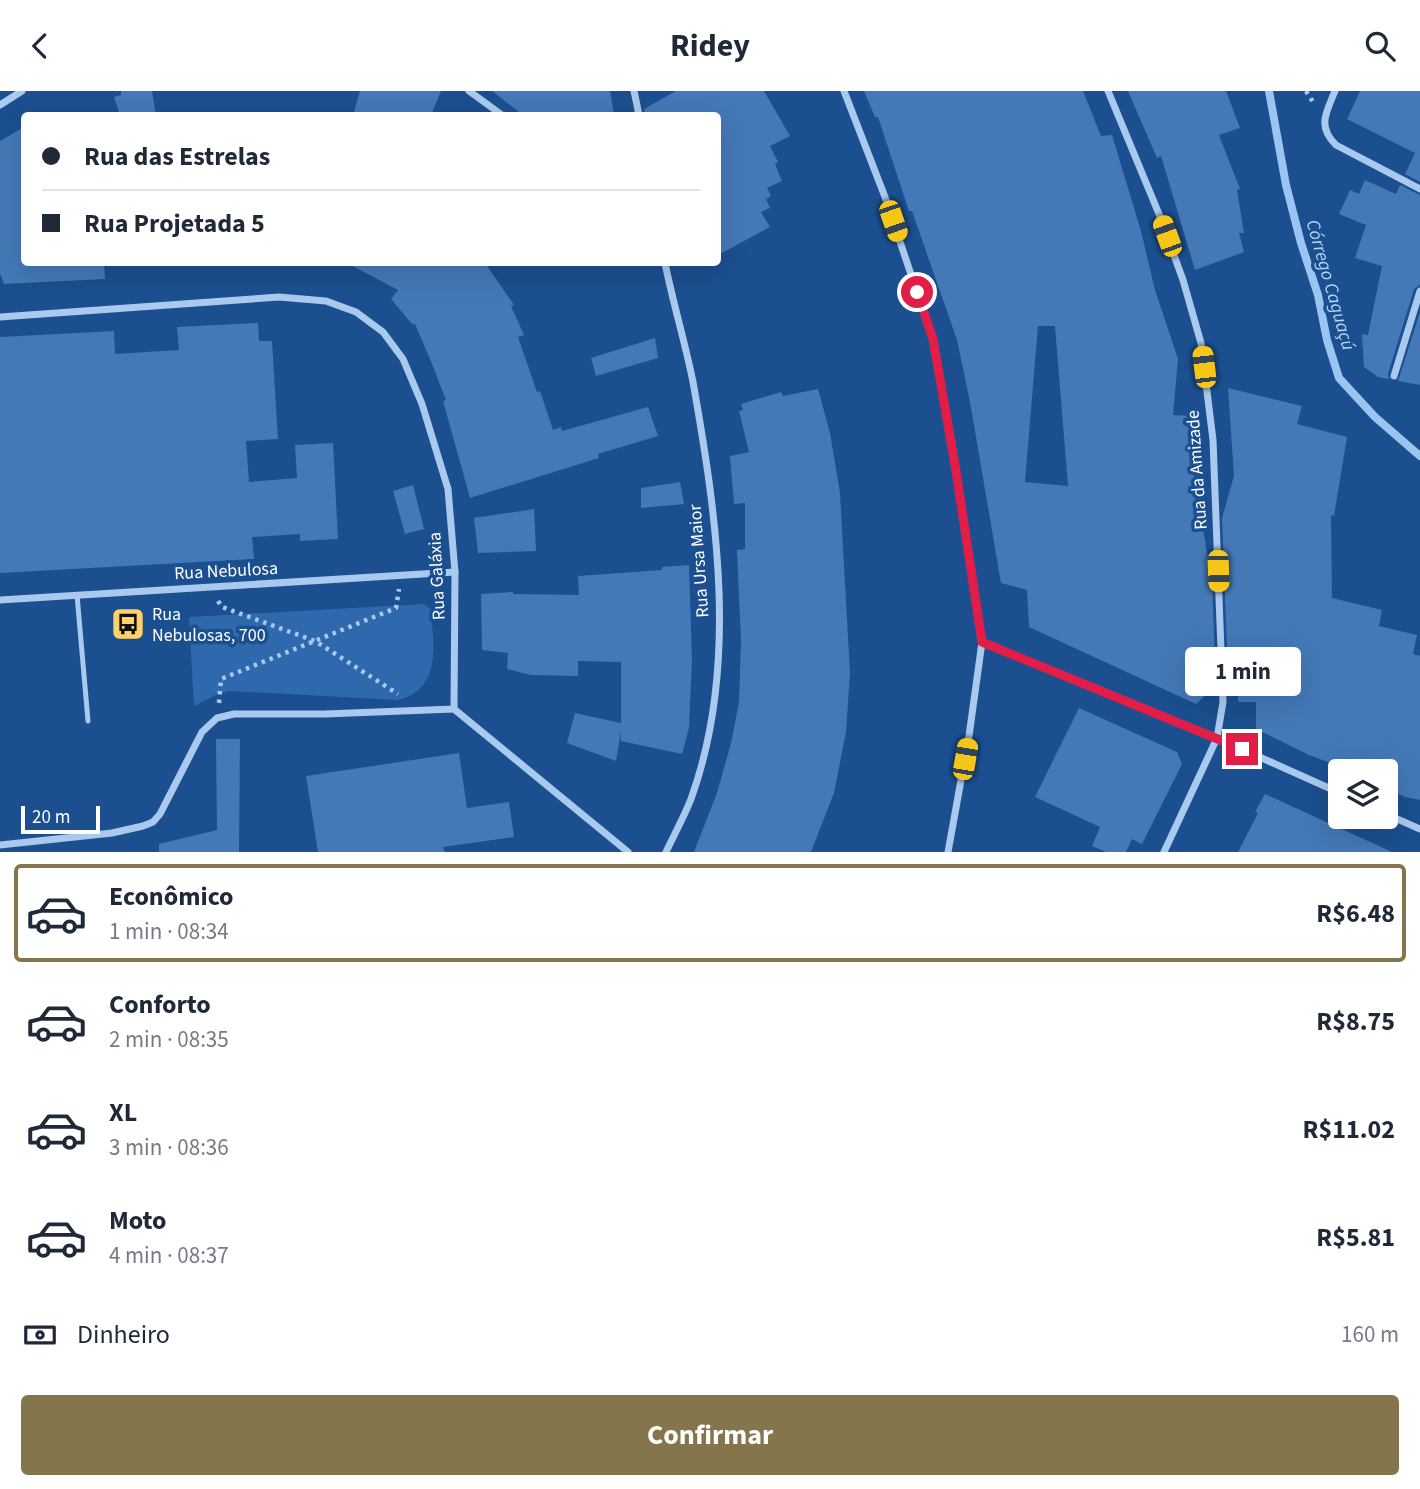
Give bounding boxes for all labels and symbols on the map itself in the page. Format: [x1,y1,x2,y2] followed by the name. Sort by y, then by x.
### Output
[877,198,910,244] car
[1150,213,1185,259] car
[1298,216,1362,354] water label: Córrego Caguaçú
[901,276,933,308] route start
[1192,345,1217,389] car
[1180,409,1214,531] street label: Rua da Amizade
[683,503,715,618] street label: Rua Ursa Maior
[422,531,452,621] street label: Rua Galáxia
[1207,550,1230,592] car
[173,556,279,586] street label: Rua Nebulosa
[152,602,266,648] place label: Rua Nebulosas, 700
[109,605,147,643] bus stop icon: Rua Nebulosas, 700
[1184,647,1300,697] callout: 1 min
[1226,733,1258,765] route end
[952,736,979,782] car
[21,803,100,835] scale bar

